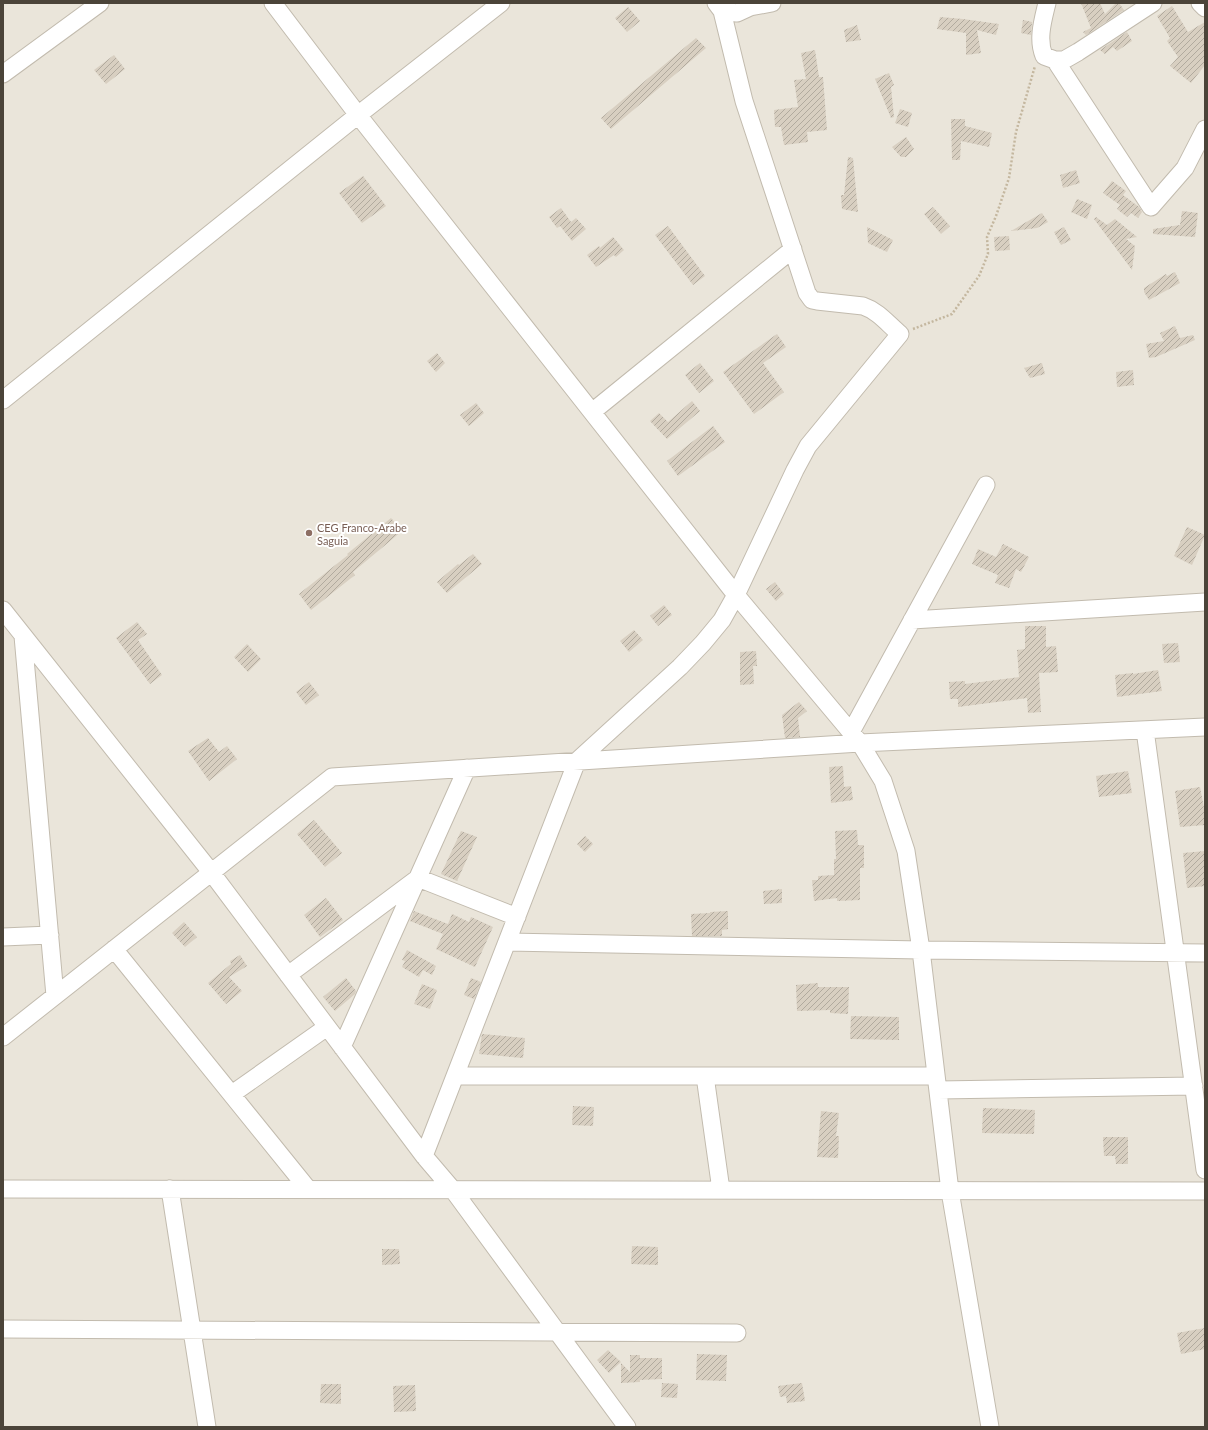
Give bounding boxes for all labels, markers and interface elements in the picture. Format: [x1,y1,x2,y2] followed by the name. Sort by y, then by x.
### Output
[317,521,407,547] place label: CEG Franco-Arabe Saguia
[304,528,314,538] marker: CEG Franco-Arabe Saguia

